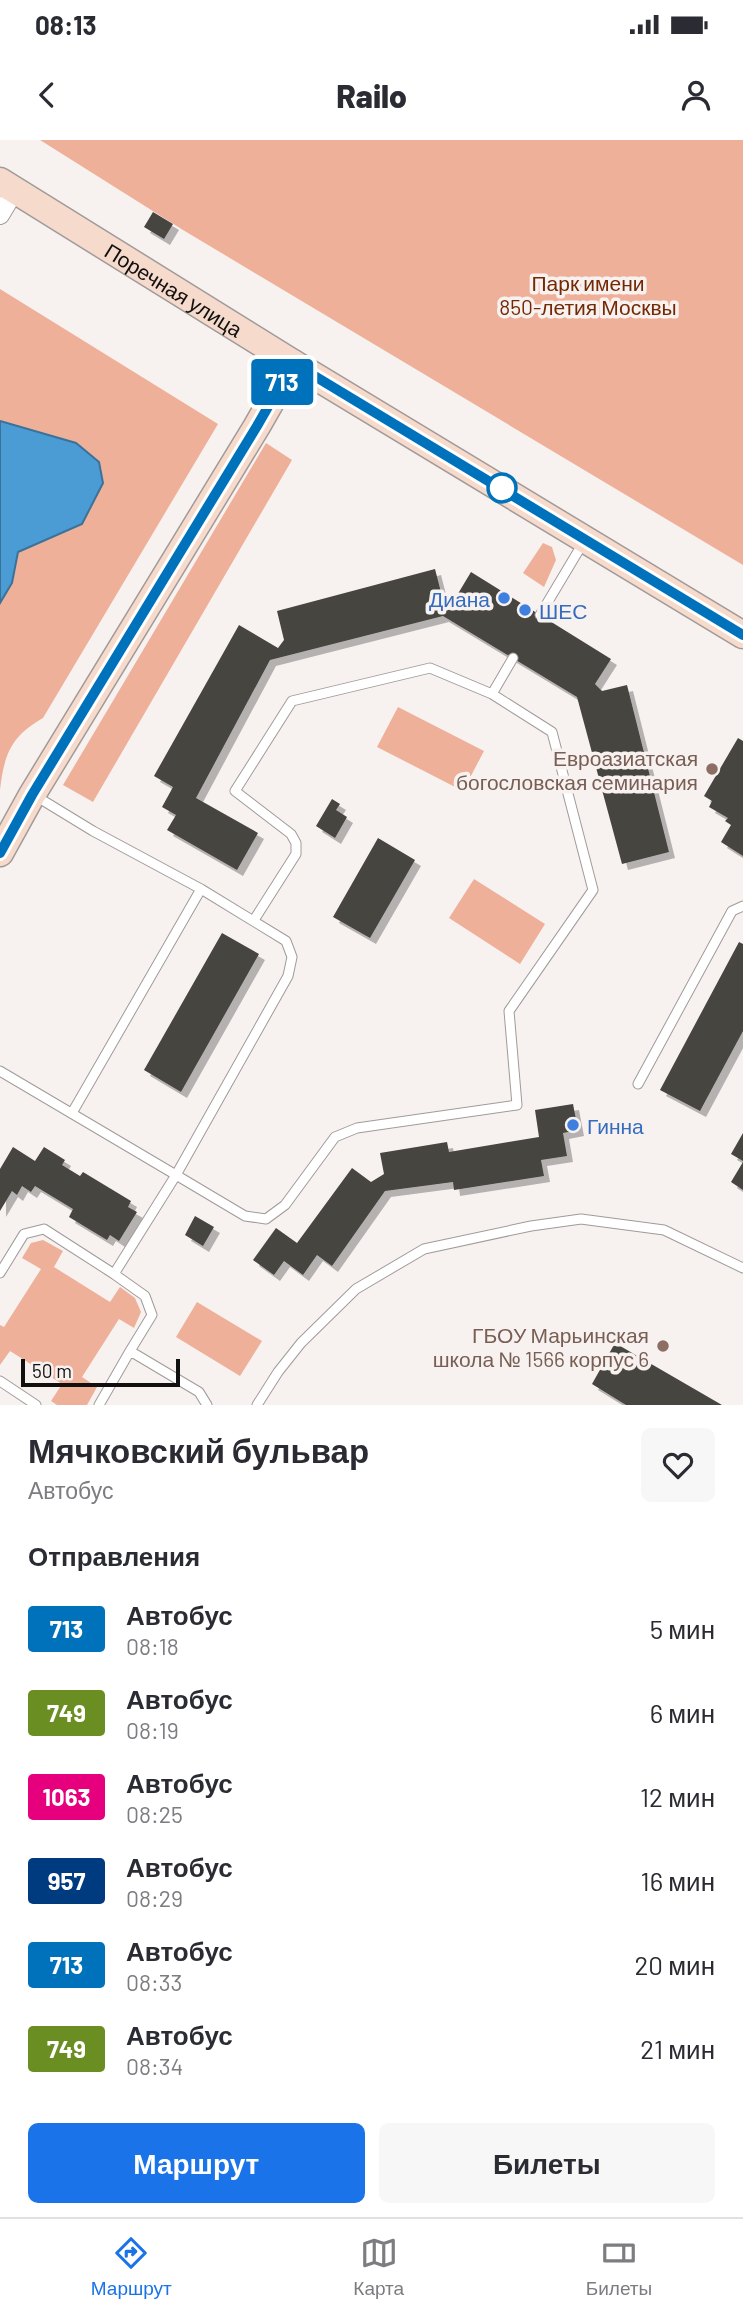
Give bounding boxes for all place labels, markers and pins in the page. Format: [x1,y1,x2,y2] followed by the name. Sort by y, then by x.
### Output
[487,473,517,503] unlabelled marker
[429,586,490,611] place label: Диана
[496,590,512,606] marker: Диана
[539,598,587,623] place label: ШЕС
[517,602,533,618] marker: ШЕС
[456,745,698,794] place label: Евроазиатская богословская семинария
[704,761,720,777] marker: Евроазиатская богословская семинария
[587,1113,644,1138] place label: Гинна
[565,1117,581,1133] marker: Гинна
[433,1322,649,1371] place label: ГБОУ Марьинская школа № 1566 корпус 6
[655,1338,671,1354] marker: ГБОУ Марьинская школа № 1566 корпус 6

